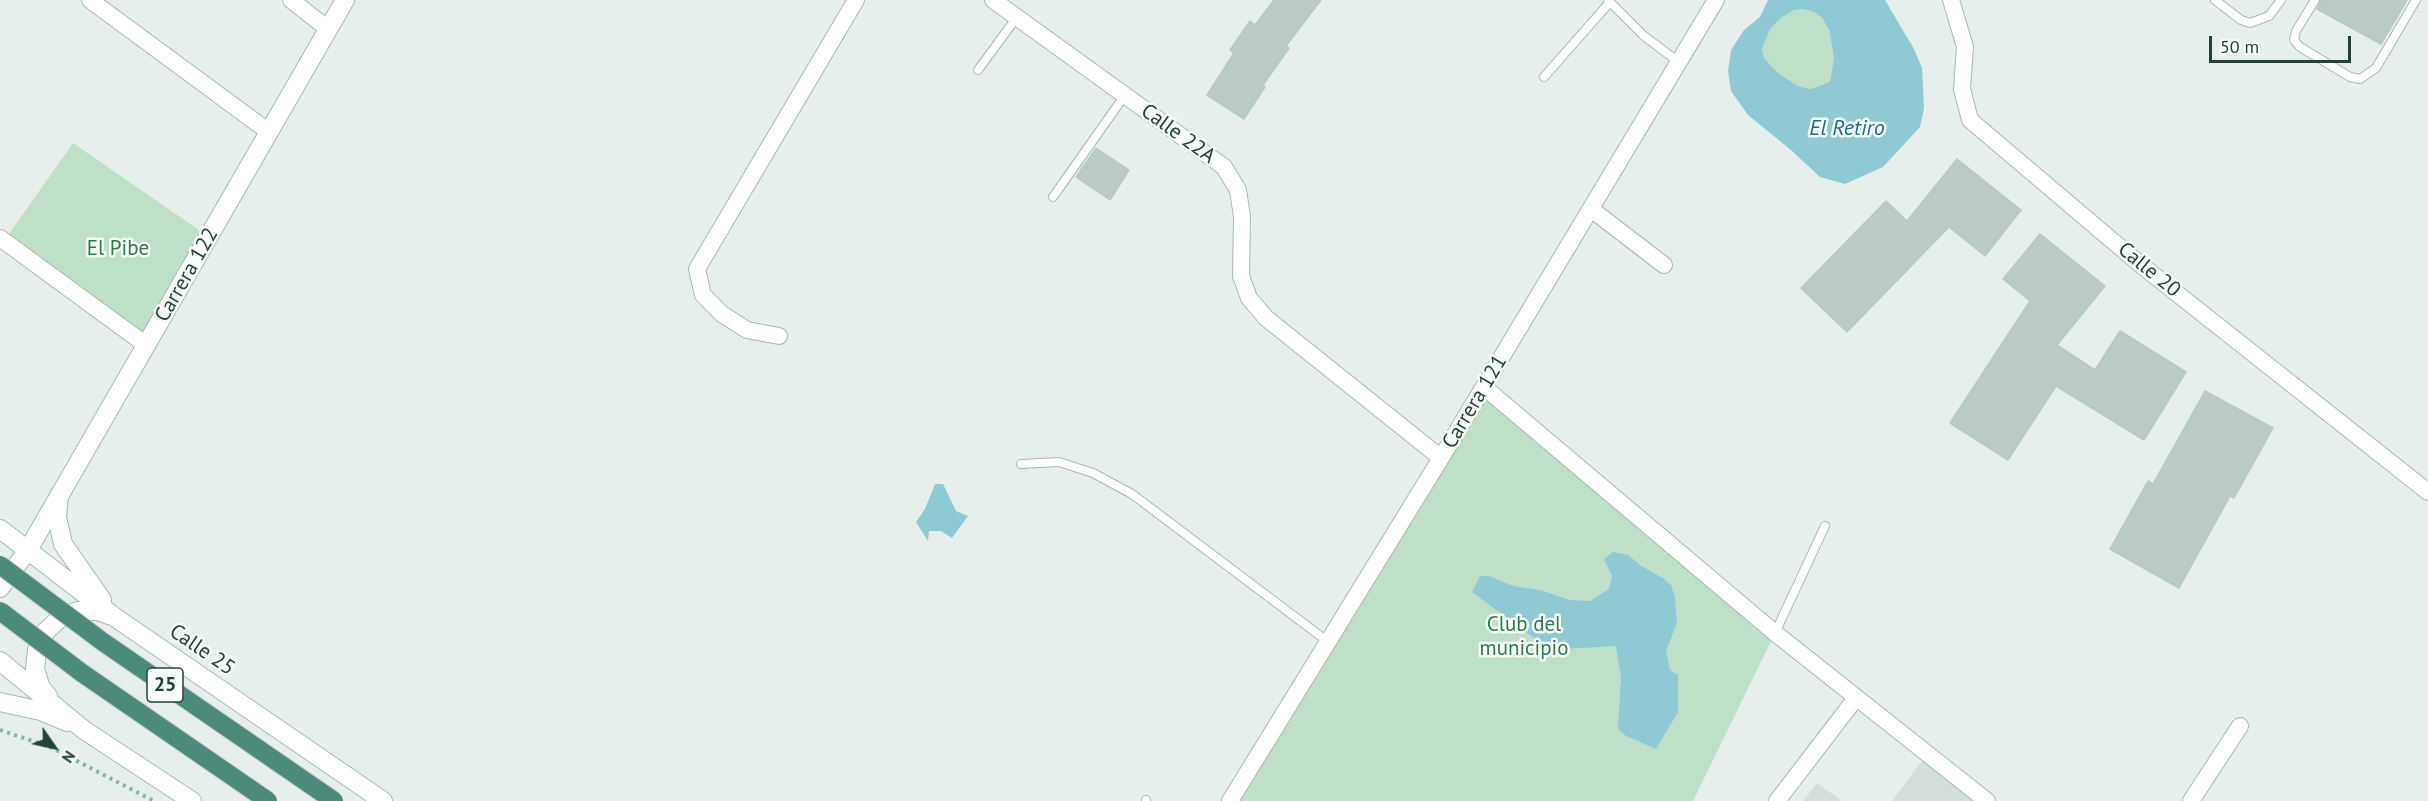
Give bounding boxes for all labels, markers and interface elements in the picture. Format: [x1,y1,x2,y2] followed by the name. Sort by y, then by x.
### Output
[2212,24,2354,62] scale bar
[2220,35,2259,58] text: 50 m
[1136,99,1220,169] street label: Calle 22A
[1809,116,1885,142] water label: El Retiro
[150,223,224,327] street label: Carrera 122
[87,236,149,262] park label: El Pibe
[2113,237,2185,303] street label: Calle 20
[1437,351,1513,453] street label: Carrera 121
[1480,612,1568,662] park label: Club del municipio
[164,619,240,681] street label: Calle 25
[147,668,183,702] road number: 25
[24,717,84,777] north arrow
[58,747,80,767] text: N

